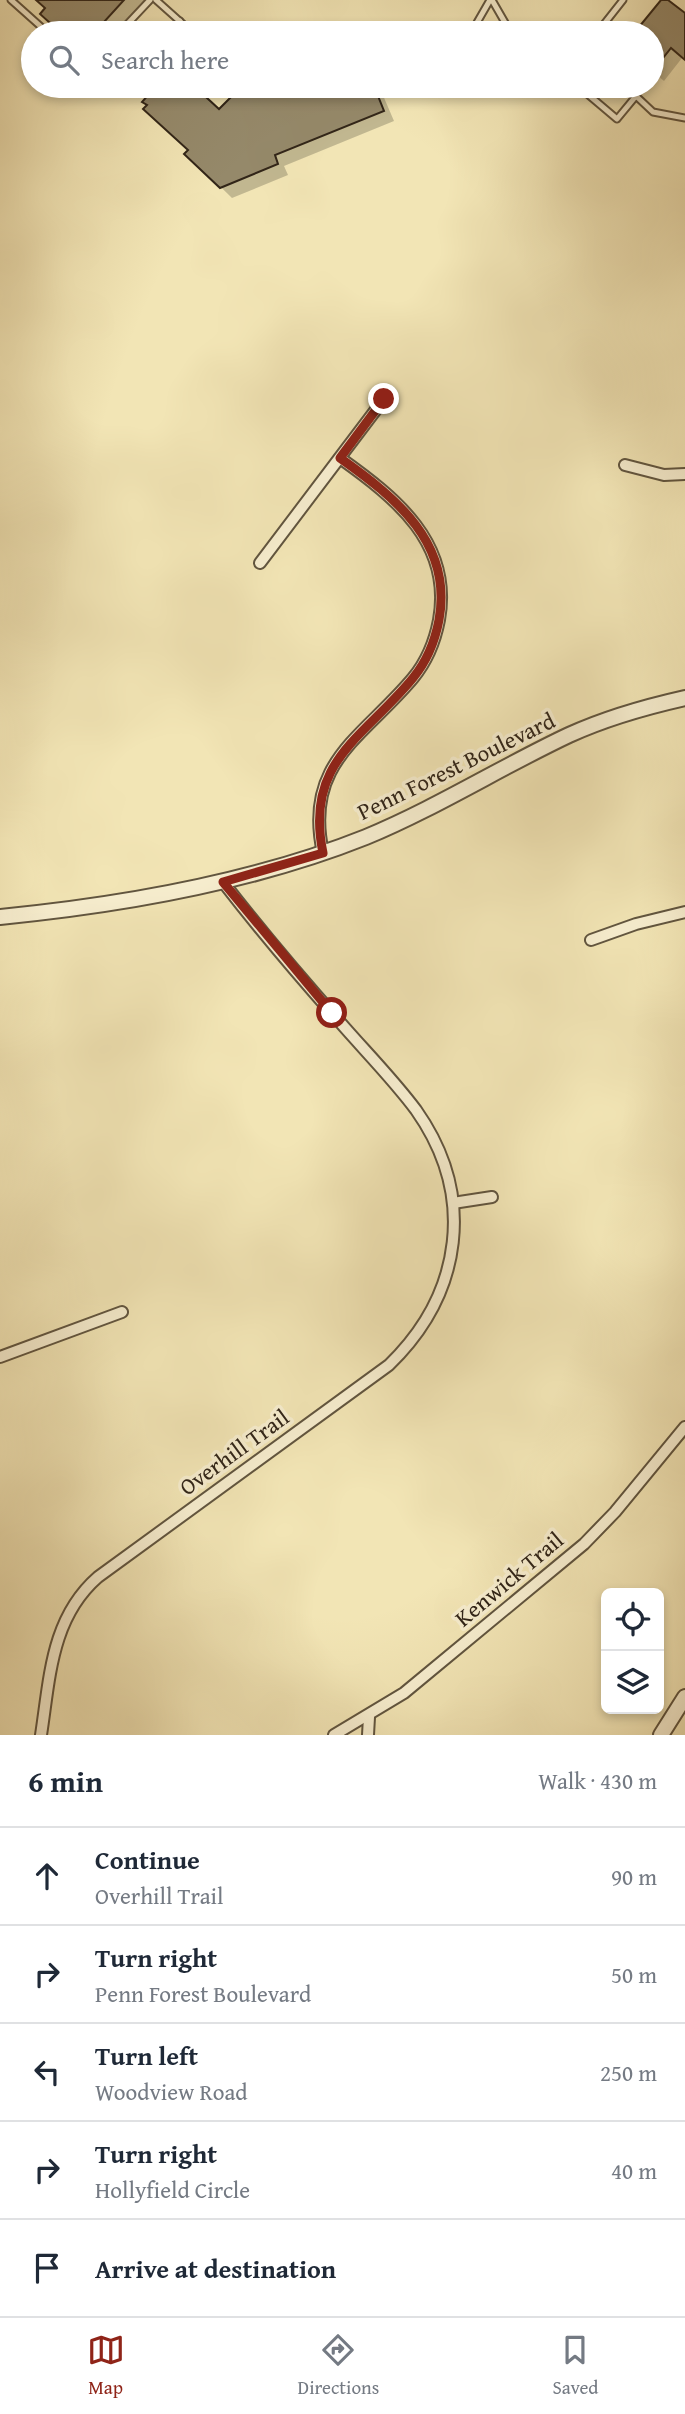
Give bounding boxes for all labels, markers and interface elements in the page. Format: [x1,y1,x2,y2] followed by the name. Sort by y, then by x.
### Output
[21,21,664,98] search box
[101,40,229,79] text: Search here
[45,41,83,79] icon: search
[368,383,399,414] route end
[351,703,561,828] street label: Penn Forest Boulevard
[316,997,347,1028] route start
[172,1400,295,1503] street label: Overhill Trail
[447,1523,570,1634] street label: Kenwick Trail
[601,1588,664,1714] map controls
[601,1588,664,1651] button: locate
[601,1651,664,1714] button: layers
[28,1759,103,1803] text: 6 min
[538,1764,657,1797] text: Walk · 430 m
[95,1840,200,1879] text: Continue
[28,1857,66,1895] icon: ahead
[611,1860,657,1893] text: 90 m
[95,1879,223,1912] text: Overhill Trail
[95,1938,217,1977] text: Turn right
[28,1955,66,1993] icon: right
[611,1958,657,1991] text: 50 m
[95,1977,311,2010] text: Penn Forest Boulevard
[95,2036,198,2075] text: Turn left
[28,2053,66,2091] icon: left
[600,2056,657,2089] text: 250 m
[95,2075,248,2108] text: Woodview Road
[95,2134,217,2173] text: Turn right
[28,2151,66,2189] icon: right
[611,2154,657,2187] text: 40 m
[95,2173,250,2206] text: Hollyfield Circle
[28,2249,66,2287] icon: arrive
[95,2249,336,2288] text: Arrive at destination
[87,2331,125,2401] tab: Map
[298,2331,379,2401] tab: Directions
[552,2331,598,2401] tab: Saved

